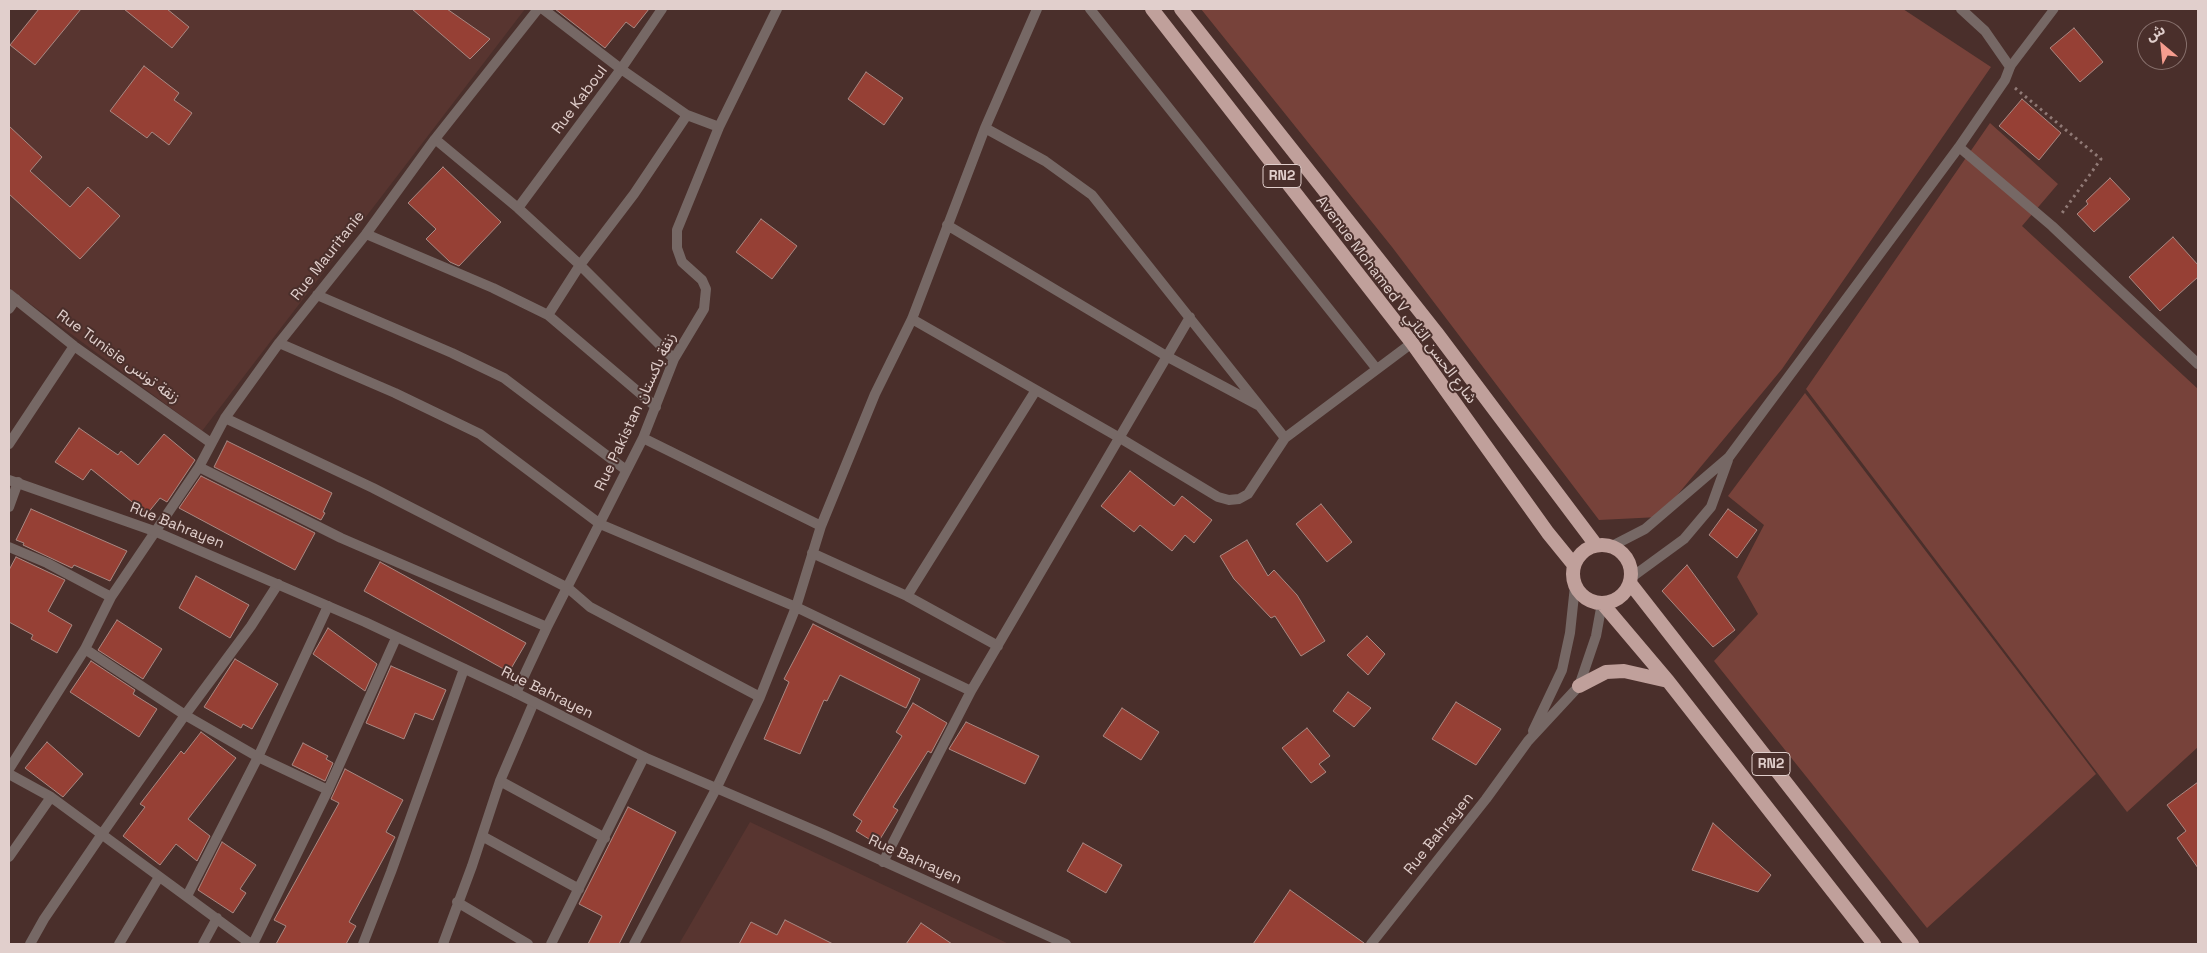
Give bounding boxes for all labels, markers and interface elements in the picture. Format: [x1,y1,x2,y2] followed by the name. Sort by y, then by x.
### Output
[2137,20,2187,70] north arrow
[2143,20,2168,45] text: ش
[548,62,612,138] street label: Rue Kaboul
[1263,165,1301,188] road number: RN2
[1312,193,1480,407] street label: Avenue Mohamed V شارع الحسن الثاني
[287,208,369,304] street label: Rue Mauritanie
[53,306,183,408] street label: Rue Tunisie زنقة تونس
[591,330,681,494] street label: Rue Pakistan زنقة باكستان
[127,499,227,553] street label: Rue Bahrayen
[498,663,596,723] street label: Rue Bahrayen
[1752,752,1790,776] road number: RN2
[1400,789,1478,879] street label: Rue Bahrayen
[866,831,964,889] street label: Rue Bahrayen

